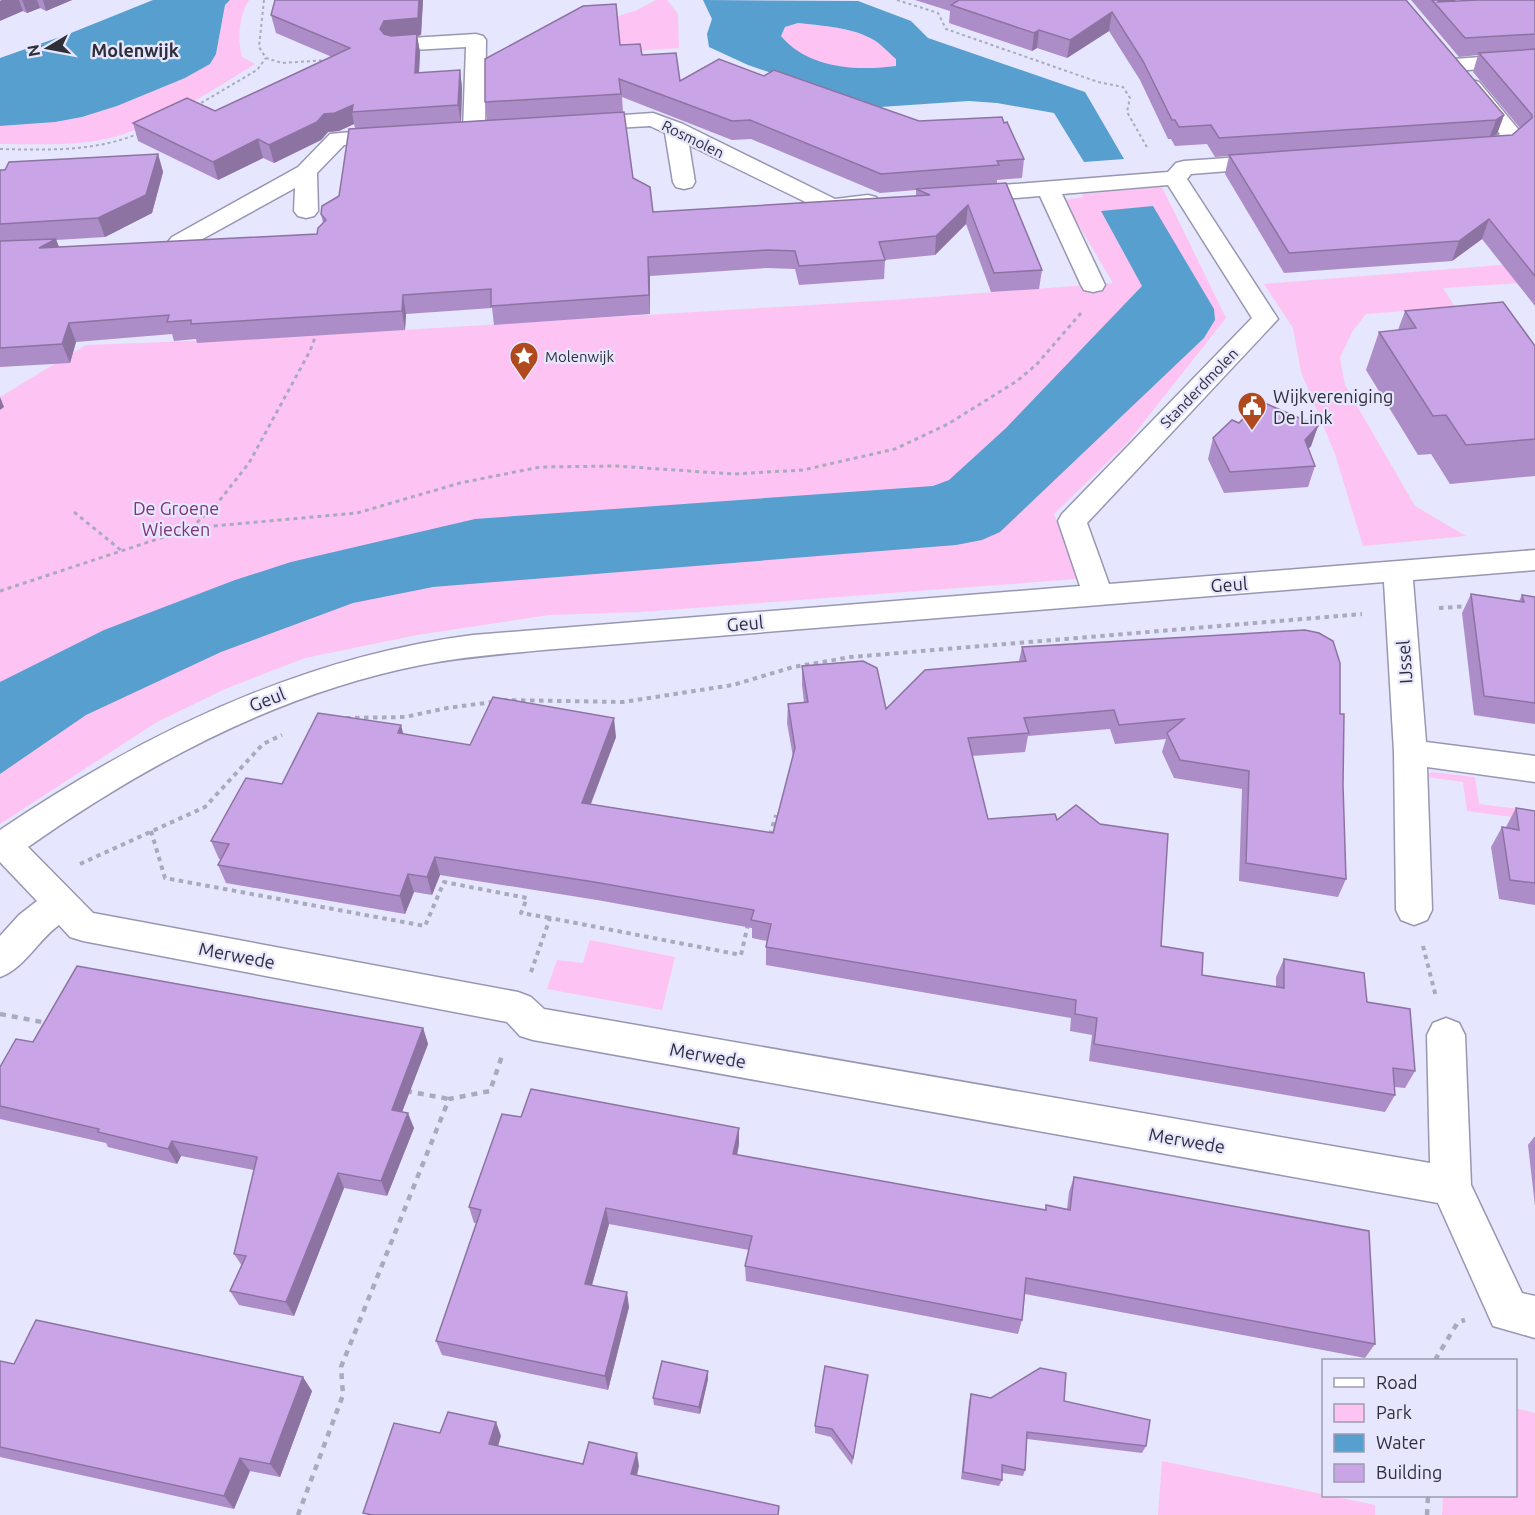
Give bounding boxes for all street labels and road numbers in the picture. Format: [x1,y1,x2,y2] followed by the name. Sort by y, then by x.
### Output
[659,117,727,161] street label: Rosmolen
[1157,345,1241,431] street label: Standerdmolen
[1210,573,1248,595] street label: Geul
[726,611,765,635] street label: Geul
[1392,639,1416,685] street label: IJssel
[246,683,288,715] street label: Geul
[197,938,277,972] street label: Merwede
[668,1038,748,1072] street label: Merwede
[1147,1123,1227,1157] street label: Merwede

